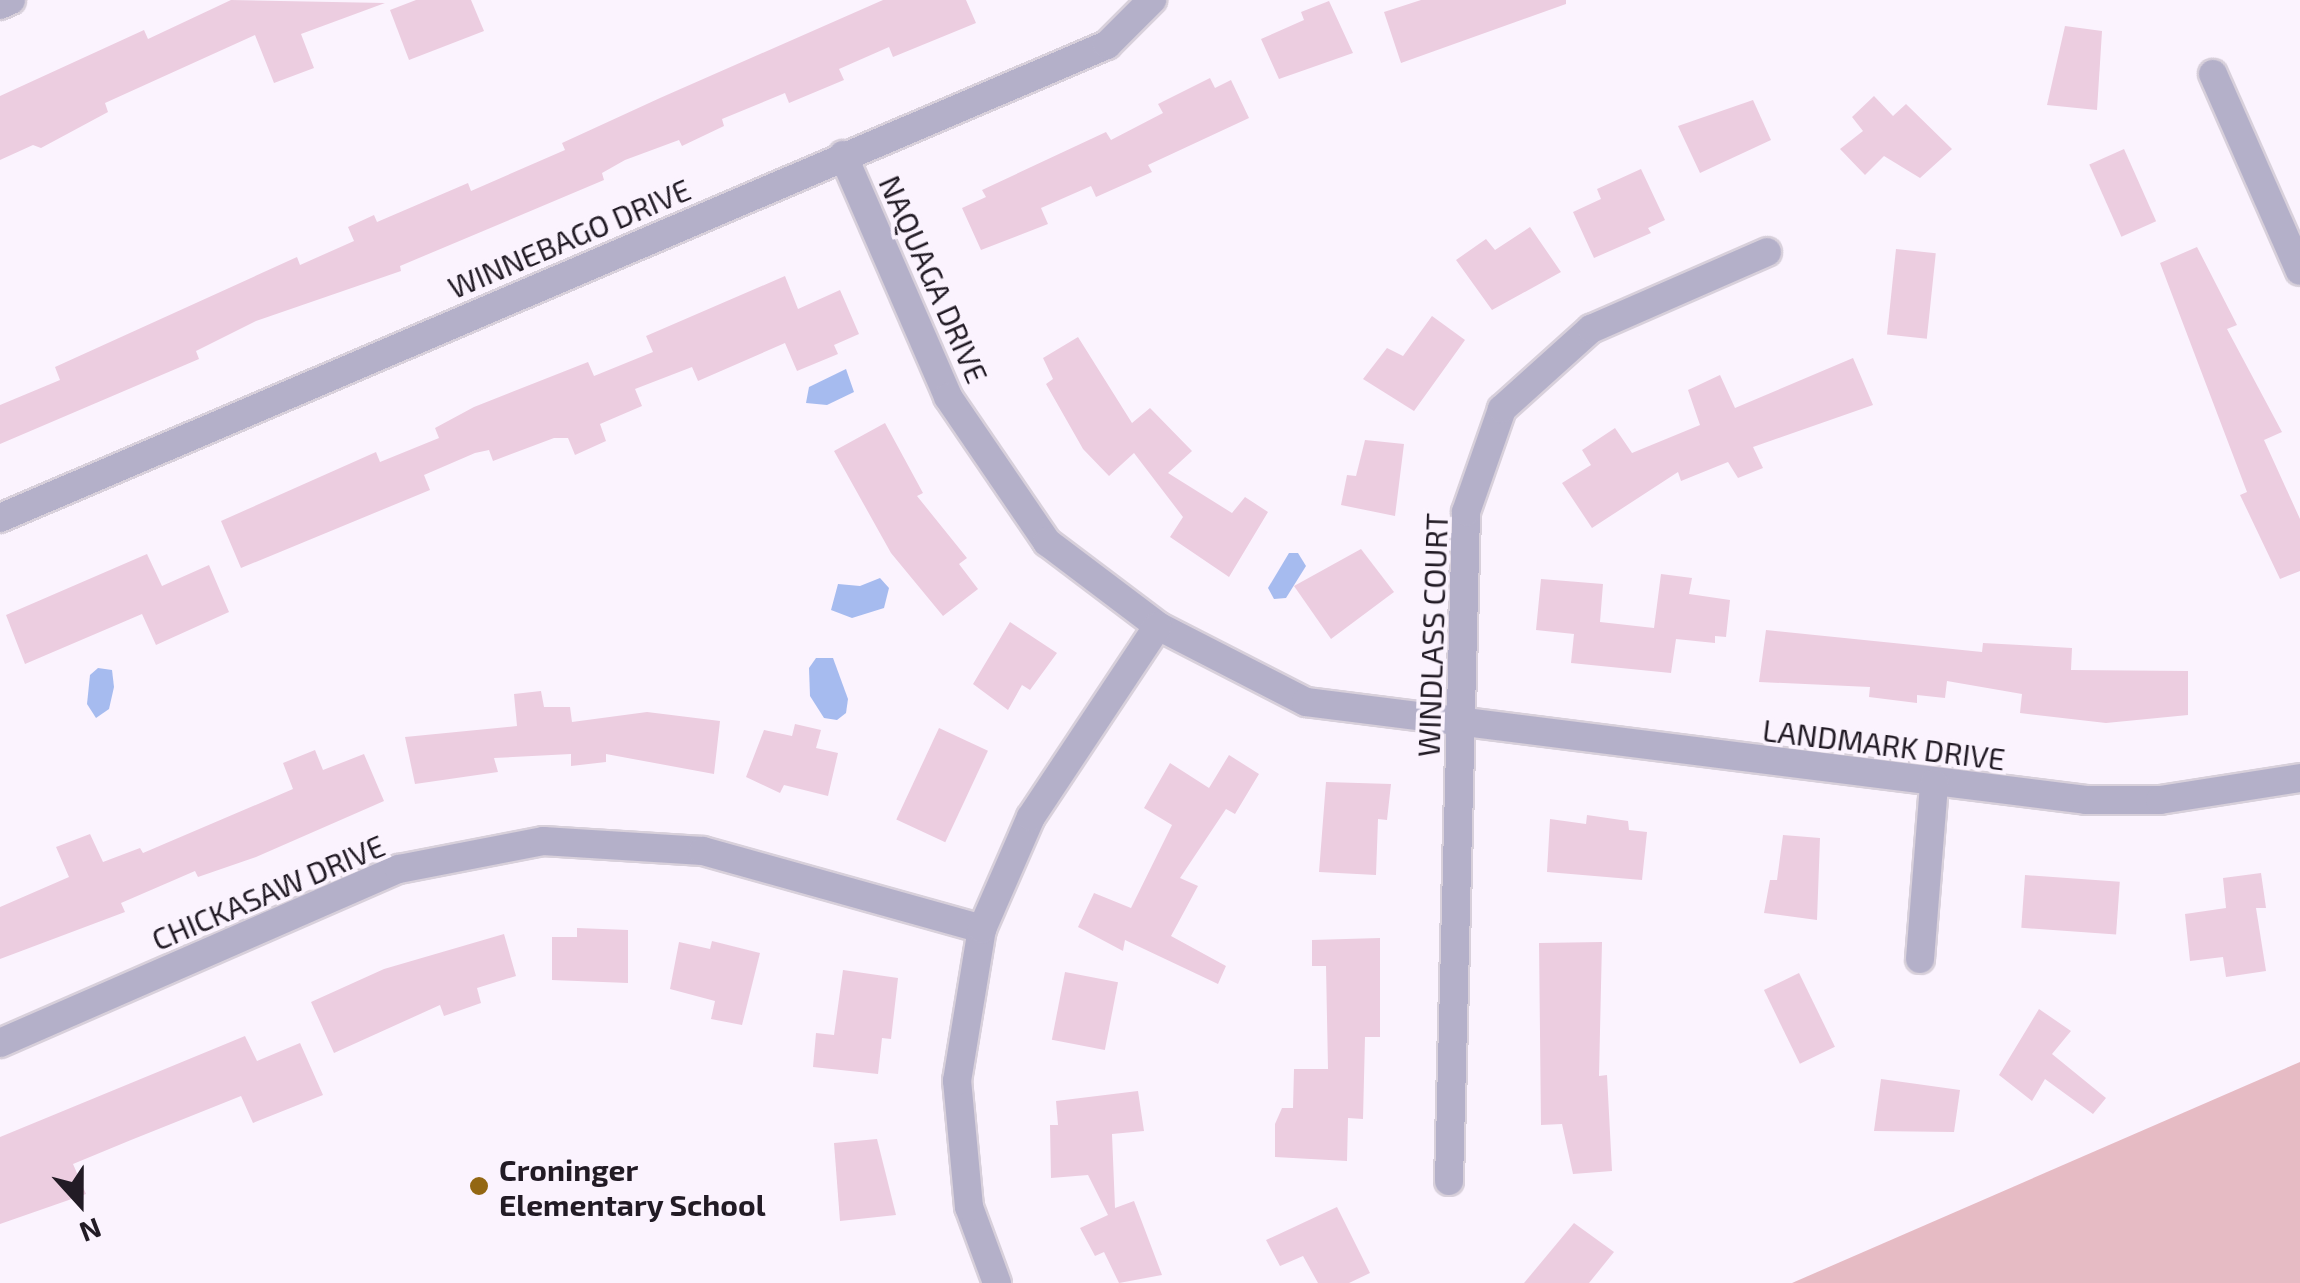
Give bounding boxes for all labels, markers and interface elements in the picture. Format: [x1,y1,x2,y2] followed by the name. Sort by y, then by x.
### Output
[872,169,996,389] street label: NAQUAGA DRIVE
[443,171,695,305] street label: WINNEBAGO DRIVE
[1410,512,1454,758] street label: WINDLASS COURT
[1760,711,2008,777] street label: LANDMARK DRIVE
[146,827,390,957] street label: CHICKASAW DRIVE
[499,1151,766,1222] place label: Croninger Elementary School
[30,1153,130,1253] north arrow
[468,1175,490,1197] marker: Croninger Elementary School
[75,1212,106,1251] text: N

